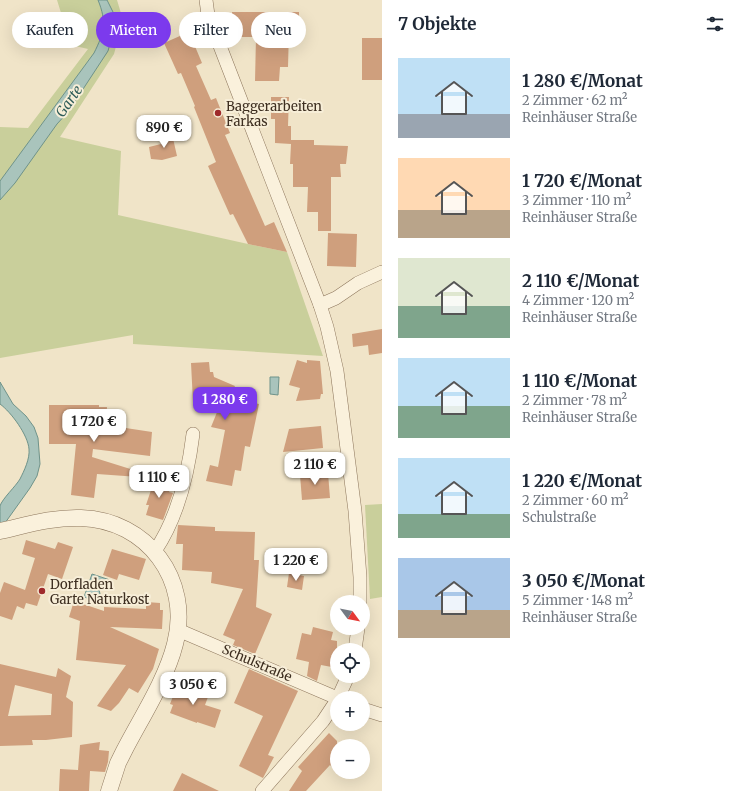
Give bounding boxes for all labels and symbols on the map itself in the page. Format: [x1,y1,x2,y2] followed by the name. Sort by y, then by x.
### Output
[52,82,86,120] water label: Garte
[226,98,322,130] place label: Baggerarbeiten Farkas
[213,108,223,118] marker: Baggerarbeiten Farkas
[136,115,192,149] pin: 890 €
[188,387,262,421] pin: 1 280 €
[57,409,131,443] pin: 1 720 €
[278,452,352,486] pin: 2 110 €
[122,465,196,499] pin: 1 110 €
[259,548,333,582] pin: 1 220 €
[50,576,149,608] place label: Dorfladen Garte Naturkost
[37,586,47,596] marker: Dorfladen Garte Naturkost
[330,595,370,635] north arrow
[219,641,295,685] street label: Schulstraße
[156,672,230,706] pin: 3 050 €

